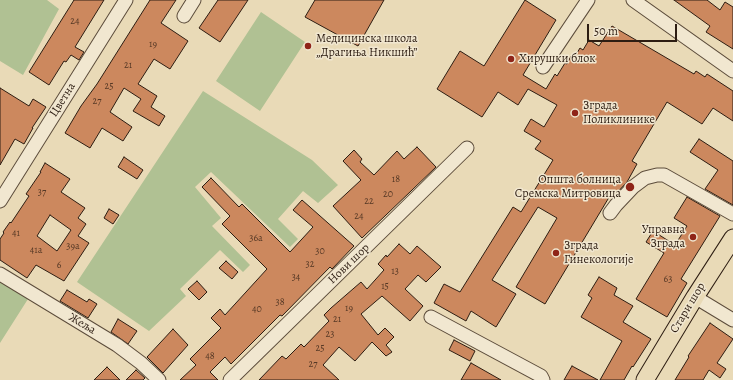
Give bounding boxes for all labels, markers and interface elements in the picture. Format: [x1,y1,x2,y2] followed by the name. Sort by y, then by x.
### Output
[70,16,80,28] house number: 24
[589,16,679,42] scale bar
[594,23,618,39] text: 50 m
[316,32,417,60] place label: Медицинска школа „Драгиња Никшић”
[149,39,157,51] house number: 19
[303,41,313,51] marker: Медицинска школа „Драгиња Никшић”
[519,52,595,66] place label: Хирушки блок
[506,54,516,64] marker: Хирушки блок
[124,60,132,72] house number: 21
[47,80,79,120] street label: Цветна
[104,81,114,93] house number: 25
[93,96,101,108] house number: 27
[583,99,655,127] place label: Зграда Поликлинике
[570,108,580,118] marker: Зграда Поликлинике
[515,173,621,201] place label: Општа болница Сремска Митровица
[392,174,400,186] house number: 18
[624,181,636,193] marker: Општа болница Сремска Митровица
[38,187,46,199] house number: 37
[383,189,393,201] house number: 20
[364,196,374,208] house number: 22
[354,211,364,223] house number: 24
[642,223,685,251] place label: Управна Зграда
[12,228,20,240] house number: 41
[688,232,698,242] marker: Управна Зграда
[249,233,263,245] house number: 36a
[564,239,634,267] place label: Зграда Гинекологије
[66,241,80,253] house number: 39a
[325,241,373,287] street label: Нови шор
[30,245,42,257] house number: 41a
[315,246,325,258] house number: 30
[551,248,561,258] marker: Зграда Гинекологије
[306,259,314,271] house number: 32
[57,260,61,272] house number: 6
[391,266,399,278] house number: 13
[292,272,300,284] house number: 34
[664,274,672,286] house number: 63
[667,280,709,336] street label: Стари шор
[381,281,389,293] house number: 15
[275,297,285,309] house number: 38
[345,303,353,315] house number: 19
[252,304,262,316] house number: 40
[66,310,98,338] street label: Жеља
[333,314,341,326] house number: 21
[326,329,334,341] house number: 23
[315,343,325,355] house number: 25
[205,351,215,363] house number: 48
[309,359,317,371] house number: 27

